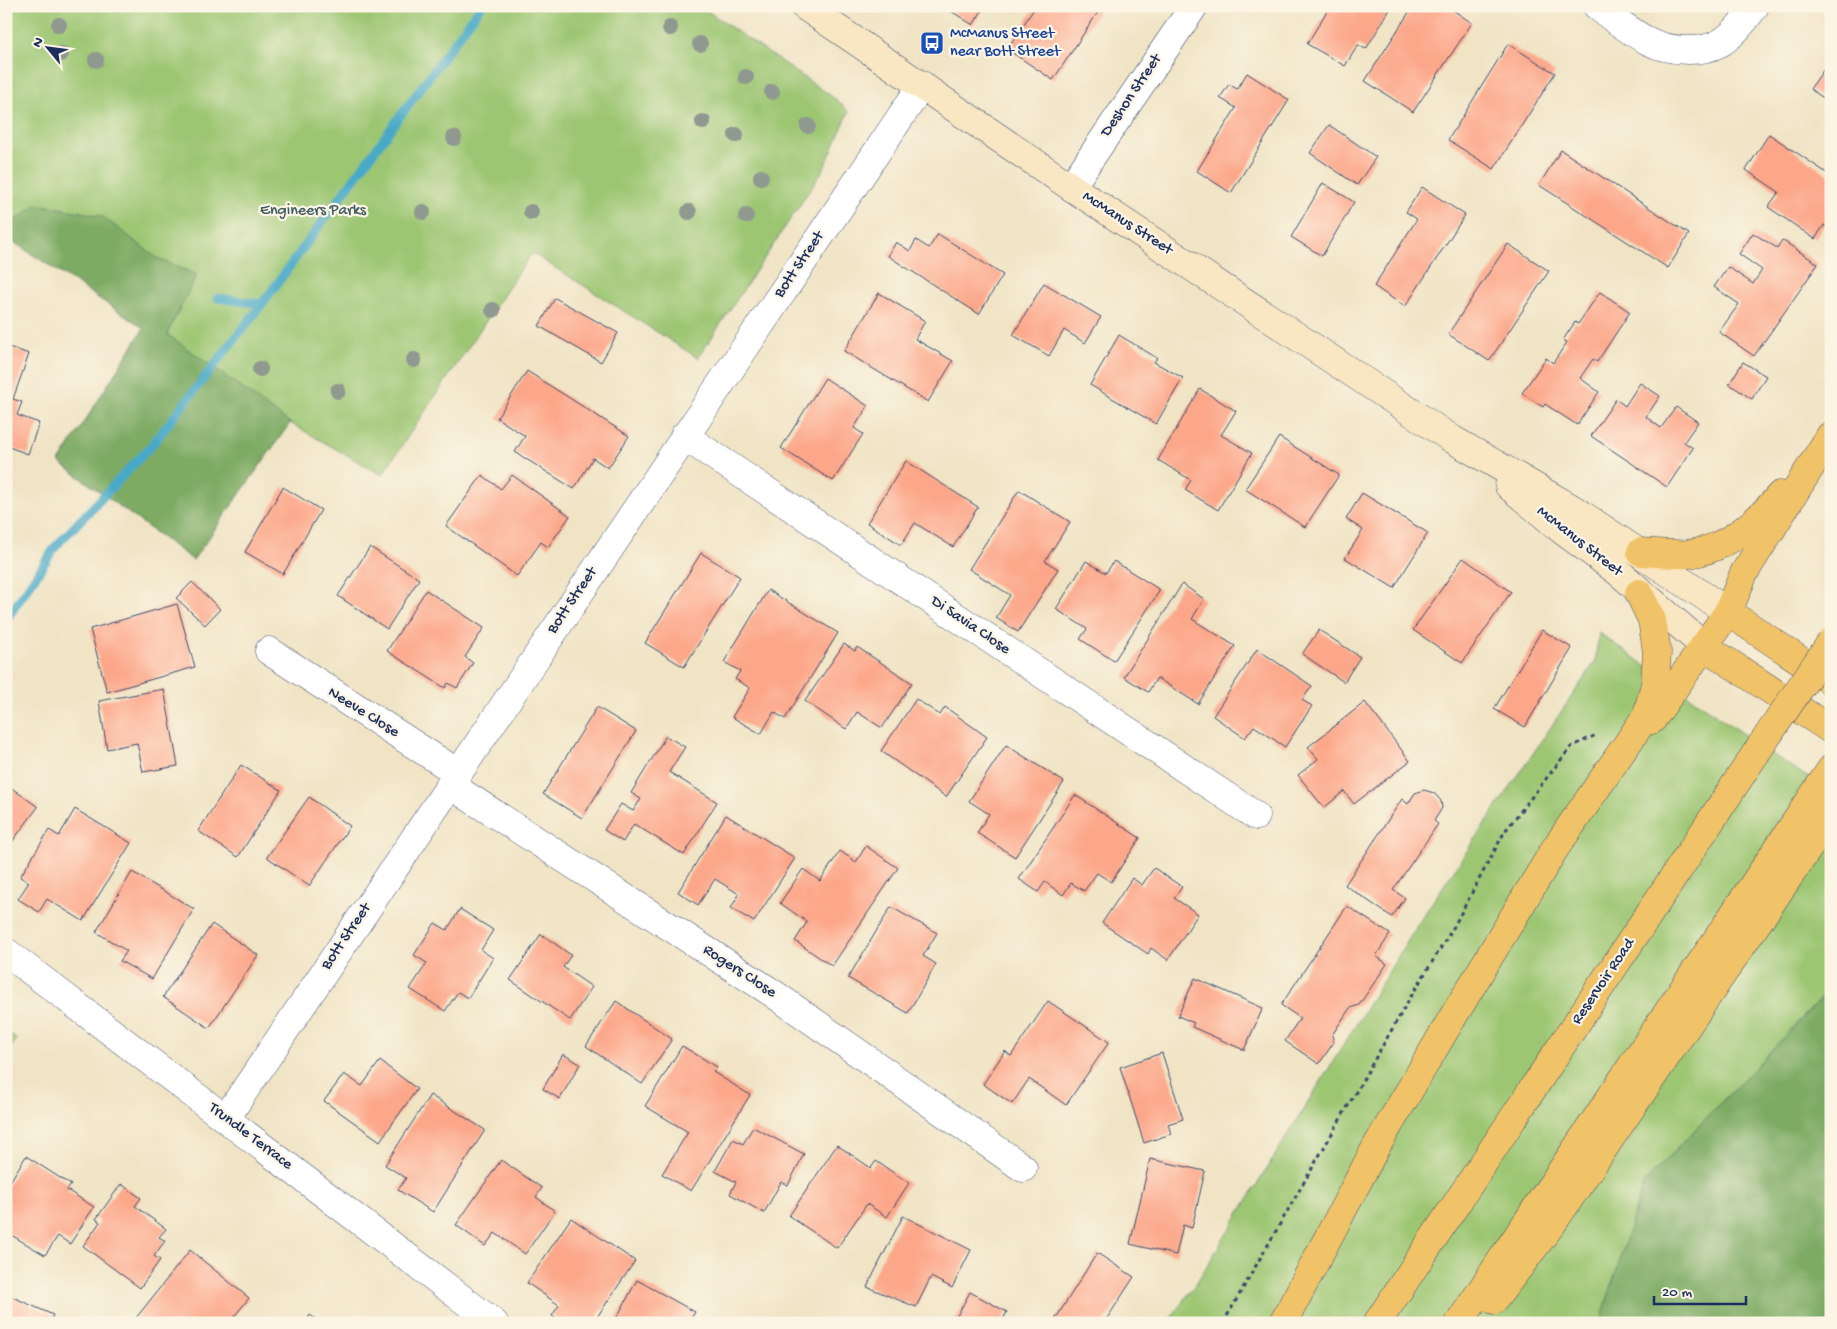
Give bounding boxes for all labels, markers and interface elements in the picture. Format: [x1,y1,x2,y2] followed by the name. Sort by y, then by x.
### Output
[22,22,72,72] north arrow
[950,25,1062,62] place label: McManus Street near Bott Street
[919,30,945,56] bus stop icon: McManus Street near Bott Street
[29,35,48,51] text: N
[1097,50,1167,142] street label: Deshon Street
[1078,188,1177,261] street label: McManus Street
[260,202,367,221] park label: Engineers Parks
[770,227,830,303] street label: Bott Street
[1532,503,1627,582] street label: McManus Street
[543,563,603,639] street label: Bott Street
[926,592,1014,660] street label: Di Savia Close
[324,684,403,743] street label: Neeve Close
[317,899,377,975] street label: Bott Street
[1568,934,1641,1029] street label: Reservoir Road
[699,941,780,1003] street label: Rogers Close
[203,1099,296,1175] street label: Trundle Terrace
[1654,1274,1747,1306] scale bar
[1662,1284,1692,1302] text: 20 m

